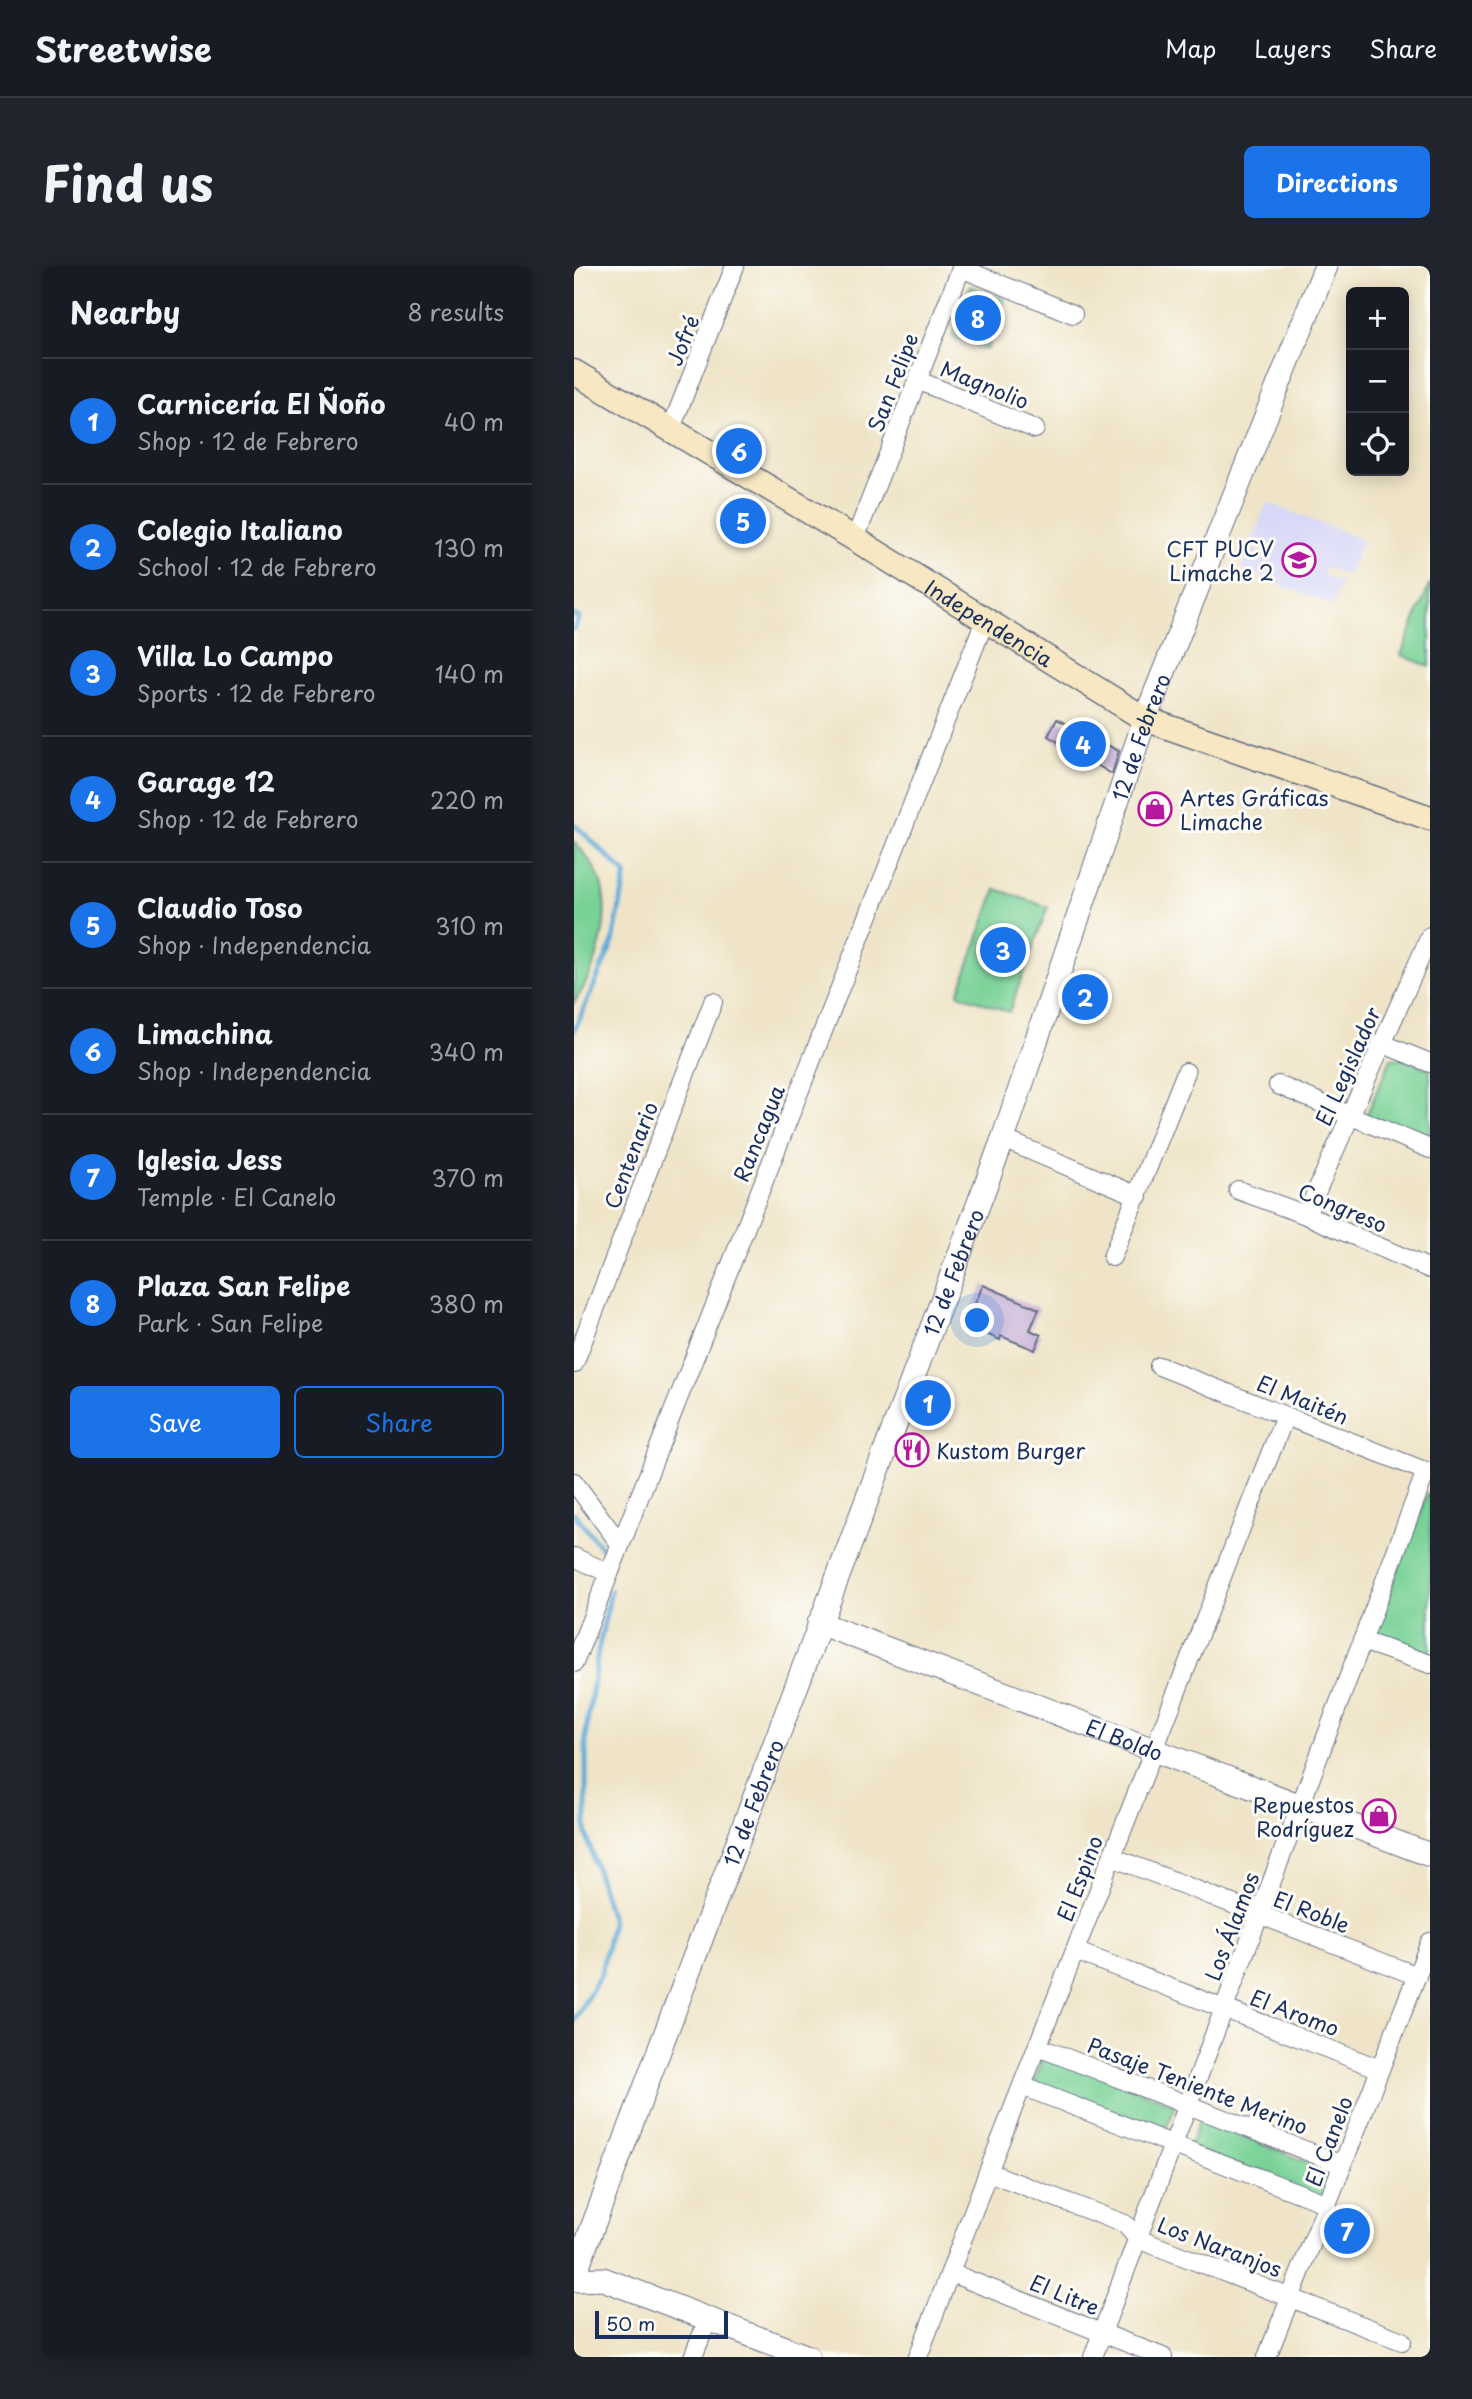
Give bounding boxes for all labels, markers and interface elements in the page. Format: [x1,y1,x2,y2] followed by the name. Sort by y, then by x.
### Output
[35,23,212,73] text: Streetwise
[1165,30,1216,66] text: Map
[1254,30,1331,66] text: Layers
[1369,30,1437,66] text: Share
[42,145,213,219] text: Find us
[1244,146,1430,218] button: Directions
[1346,287,1409,476] map controls
[1346,287,1409,350] button: +
[70,289,180,334] text: Nearby
[955,292,1001,344] pin: 8
[408,294,504,329] text: 8 results
[657,310,707,370] street label: Jofré
[858,328,926,436] street label: San Felipe
[1346,350,1409,413] button: −
[936,352,1034,416] street label: Magnolio
[137,384,385,423] text: Carnicería El Ñoño
[88,404,99,439] text: 1
[444,404,504,439] text: 40 m
[1346,413,1409,476] button: locate
[137,423,359,458] text: Shop · 12 de Febrero
[716,425,762,477] pin: 6
[720,495,766,547] pin: 5
[137,510,343,549] text: Colegio Italiano
[85,530,101,565] text: 2
[434,530,504,565] text: 130 m
[1166,532,1274,588] place label: CFT PUCV Limache 2
[1280,541,1318,579] school or university icon: CFT PUCV Limache 2
[137,549,376,584] text: School · 12 de Febrero
[919,570,1060,674] street label: Independencia
[137,636,333,675] text: Villa Lo Campo
[85,656,101,691] text: 3
[435,656,504,691] text: 140 m
[1102,668,1178,805] street label: 12 de Febrero
[137,675,376,710] text: Sports · 12 de Febrero
[1060,718,1106,770] pin: 4
[137,762,275,801] text: Garage 12
[1180,781,1329,837] place label: Artes Gráficas Limache
[85,782,101,817] text: 4
[430,782,504,817] text: 220 m
[1136,790,1174,828] shop icon: Artes Gráficas Limache
[137,801,359,836] text: Shop · 12 de Febrero
[137,888,302,927] text: Claudio Toso
[86,908,100,943] text: 5
[435,908,504,943] text: 310 m
[980,924,1026,976] pin: 3
[137,927,371,962] text: Shop · Independencia
[1062,971,1108,1023] pin: 2
[1307,1001,1388,1131] street label: El Legislador
[137,1014,273,1053] text: Limachina
[85,1034,101,1069] text: 6
[429,1034,504,1069] text: 340 m
[137,1053,371,1088] text: Shop · Independencia
[724,1080,792,1186] street label: Rancagua
[595,1097,665,1213] street label: Centenario
[137,1140,282,1179] text: Iglesia Jess
[86,1160,100,1195] text: 7
[431,1160,504,1195] text: 370 m
[1294,1174,1392,1240] street label: Congreso
[137,1179,336,1214] text: Temple · El Canelo
[914,1204,991,1340] street label: 12 de Febrero
[137,1266,350,1305] text: Plaza San Felipe
[86,1286,100,1321] text: 8
[429,1286,504,1321] text: 380 m
[960,1303,994,1337] your location
[137,1305,323,1340] text: Park · San Felipe
[1252,1366,1354,1432] street label: El Maitén
[905,1377,951,1429] pin: 1
[70,1386,280,1458] button: Save
[294,1386,504,1458] button: Share
[893,1431,931,1469] restaurant icon: Kustom Burger
[936,1434,1085,1466] place label: Kustom Burger
[1082,1710,1168,1768] street label: El Boldo
[714,1734,791,1871] street label: 12 de Febrero
[1253,1788,1354,1844] place label: Repuestos Rodríguez
[1360,1797,1398,1835] shop icon: Repuestos Rodríguez
[1048,1830,1110,1926] street label: El Espino
[1196,1867,1266,1985] street label: Los Álamos
[1269,1882,1355,1940] street label: El Roble
[1246,1980,1344,2044] street label: El Aromo
[1083,2028,1313,2142] street label: Pasaje Teniente Merino
[1296,2091,1360,2191] street label: El Canelo
[1324,2205,1370,2257] pin: 7
[1153,2208,1287,2284] street label: Los Naranjos
[1025,2266,1105,2322] street label: El Litre
[595,2308,728,2340] scale bar
[606,2309,655,2337] text: 50 m

